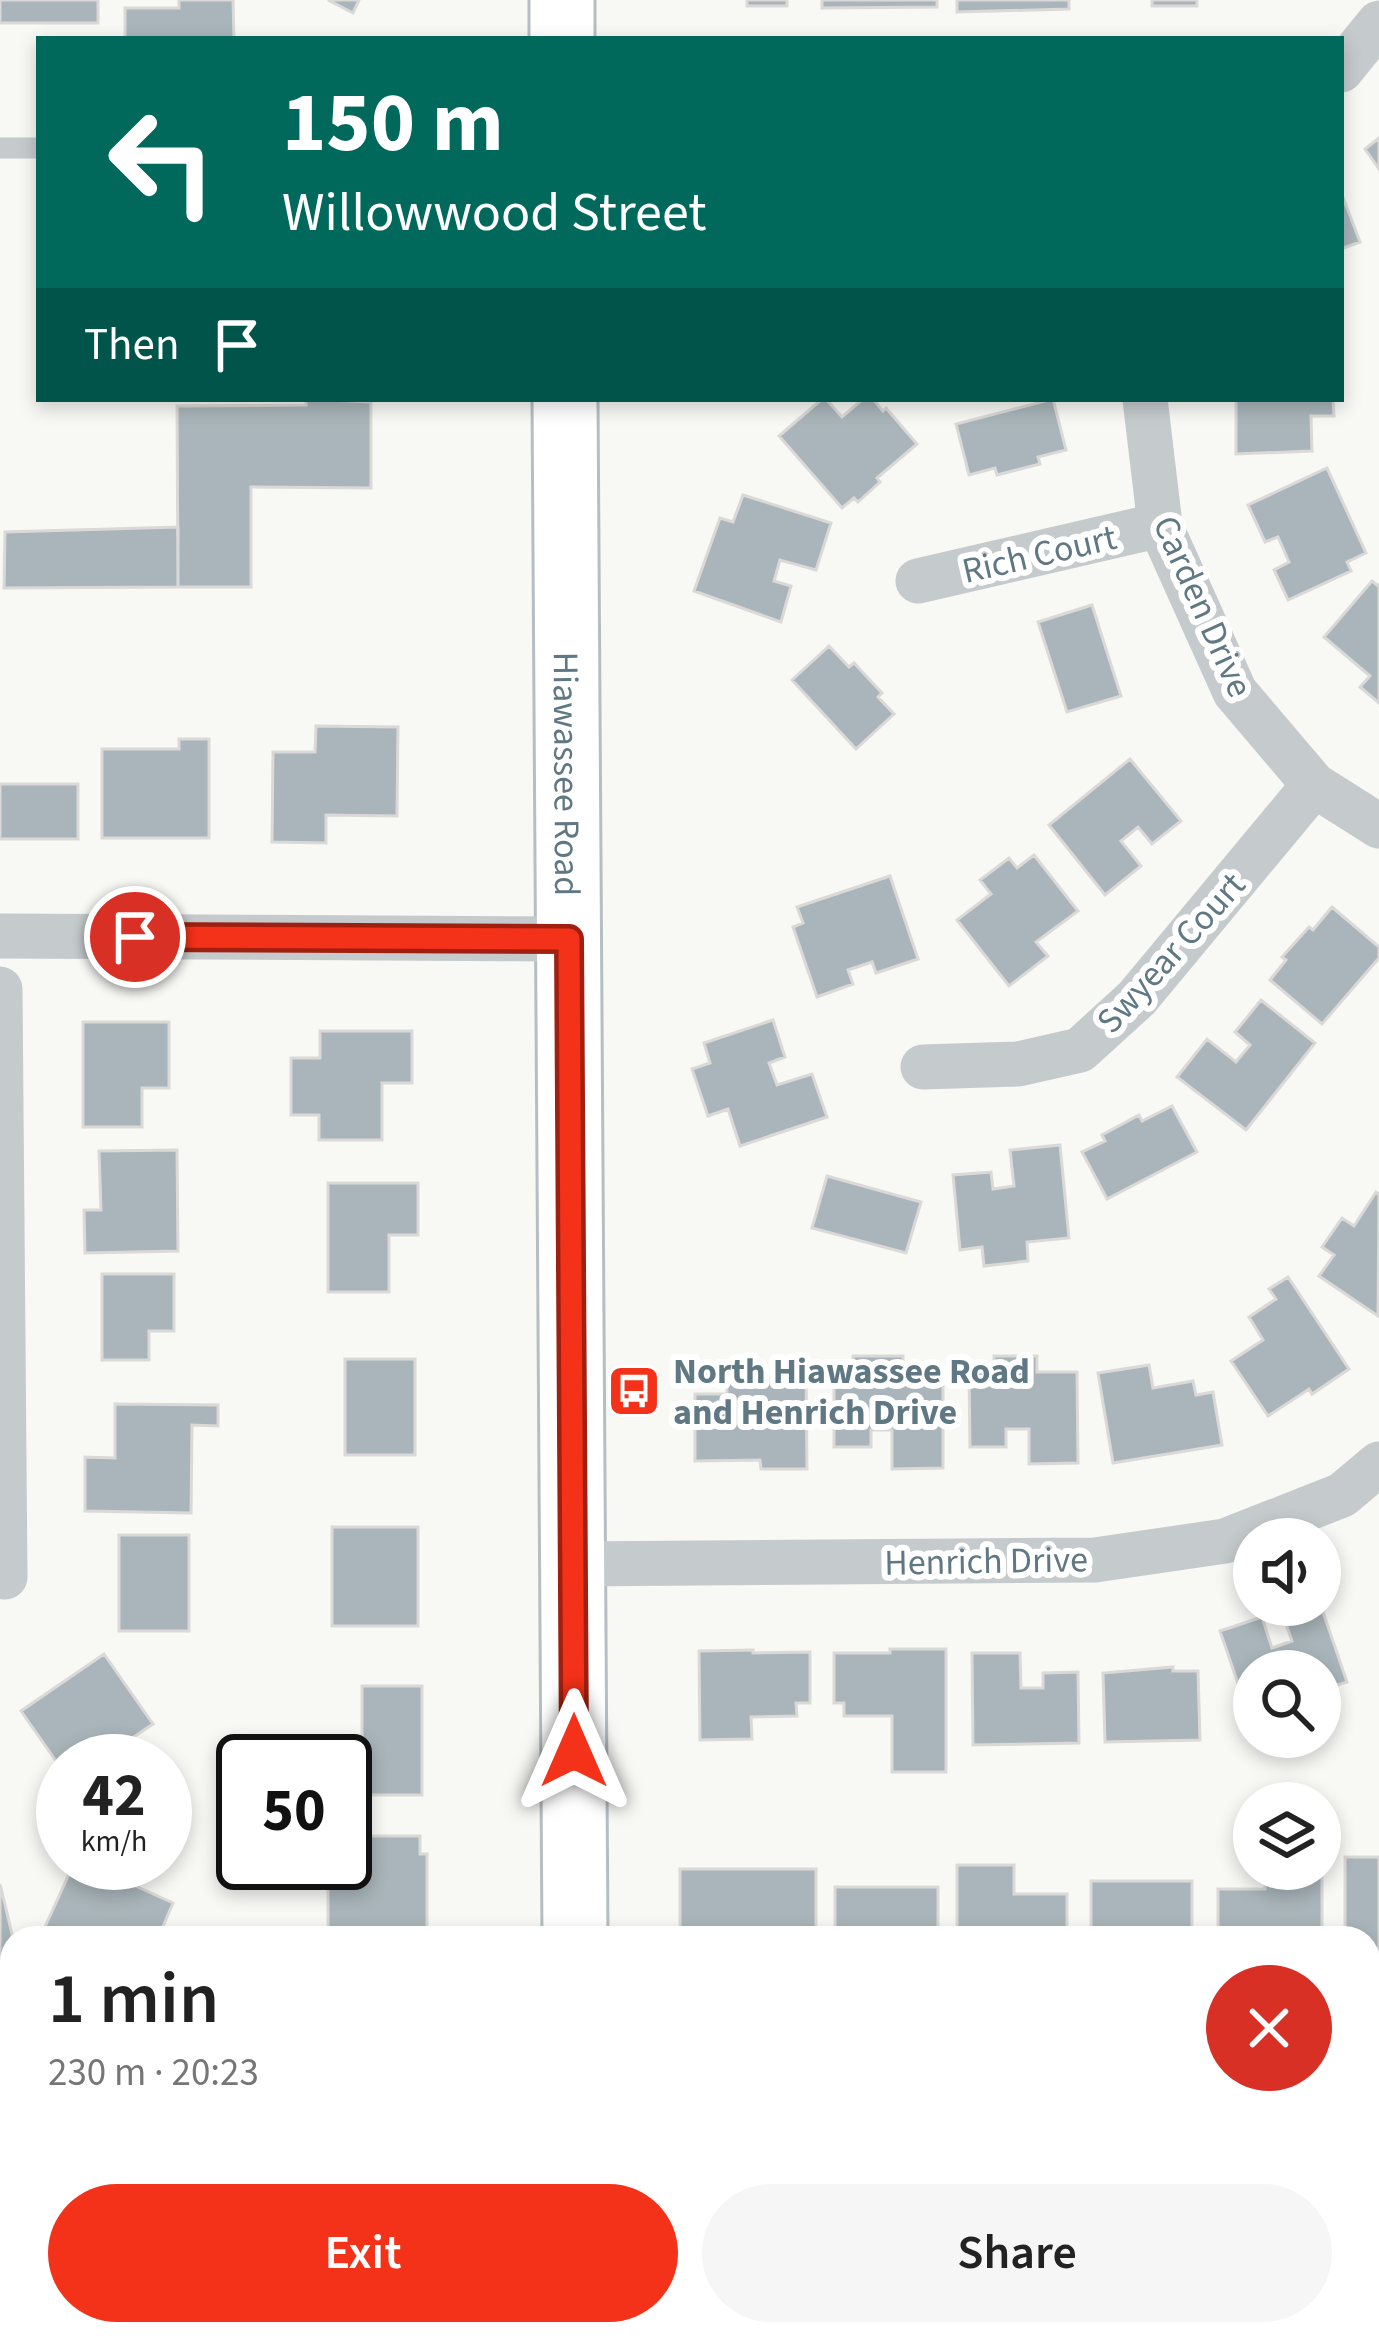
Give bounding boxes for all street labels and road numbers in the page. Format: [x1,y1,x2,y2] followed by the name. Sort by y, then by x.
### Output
[1140,508,1265,705] street label: Carden Drive
[957,512,1121,597] street label: Rich Court
[540,652,592,896] street label: Hiawassee Road
[1085,861,1257,1045] street label: Swyear Court
[884,1534,1088,1589] street label: Henrich Drive

